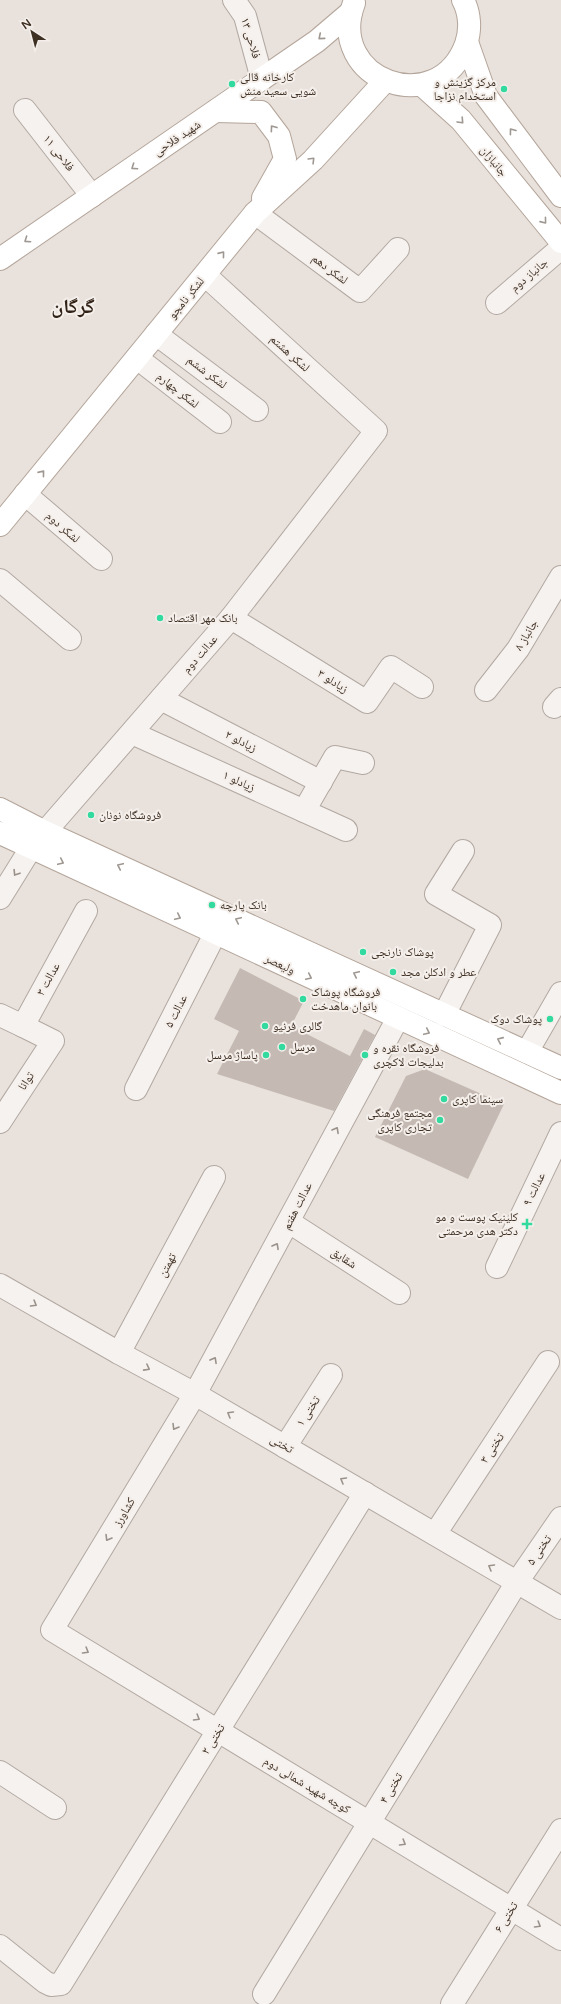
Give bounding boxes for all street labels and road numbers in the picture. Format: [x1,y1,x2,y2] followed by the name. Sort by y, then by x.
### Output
[238,16,264,60] street label: ۱۳ فلاحی
[151,117,203,159] street label: شهید فلاحی
[41,132,77,174] street label: ۱۱ فلاحی
[477,143,511,180] street label: جانبازان
[309,251,351,288] street label: لشکر دهم
[507,255,552,296] street label: جانباز دوم
[165,274,207,322] street label: لشکر نامجو
[267,332,313,375] street label: لشکر هشتم
[184,353,230,392] street label: لشکر ششم
[153,369,202,412] street label: لشکر چهارم
[42,508,83,546] street label: لشکر دوم
[511,617,541,653] street label: جانباز ۸
[179,632,221,677] street label: عدالت دوم
[315,666,351,696] street label: زیادلو ۳
[223,727,259,755] street label: زیادلو ۲
[221,768,257,795] street label: زیادلو ۱
[262,951,297,977] street label: ولیعصر
[33,960,63,998] street label: عدالت ۳
[162,992,190,1030] street label: عدالت ۵
[15,1069,37,1093] street label: توانا
[520,1170,548,1208] street label: عدالت ۹
[279,1180,316,1233] street label: عدالت هفتم
[329,1245,359,1272] street label: شقایق
[155,1250,179,1279] street label: تهمتن
[293,1393,323,1429] street label: ۱ تختی
[477,1430,507,1466] street label: تختی ۳
[268,1432,297,1456] street label: تختی
[110,1495,138,1530] street label: کشاورز
[524,1532,555,1568] street label: ۵ تختی
[198,1721,228,1757] street label: تختی ۲
[261,1754,353,1817] street label: کوچه شهید شمالی دوم
[376,1770,406,1806] street label: تختی ۴
[491,1899,521,1935] street label: تختی ۶

